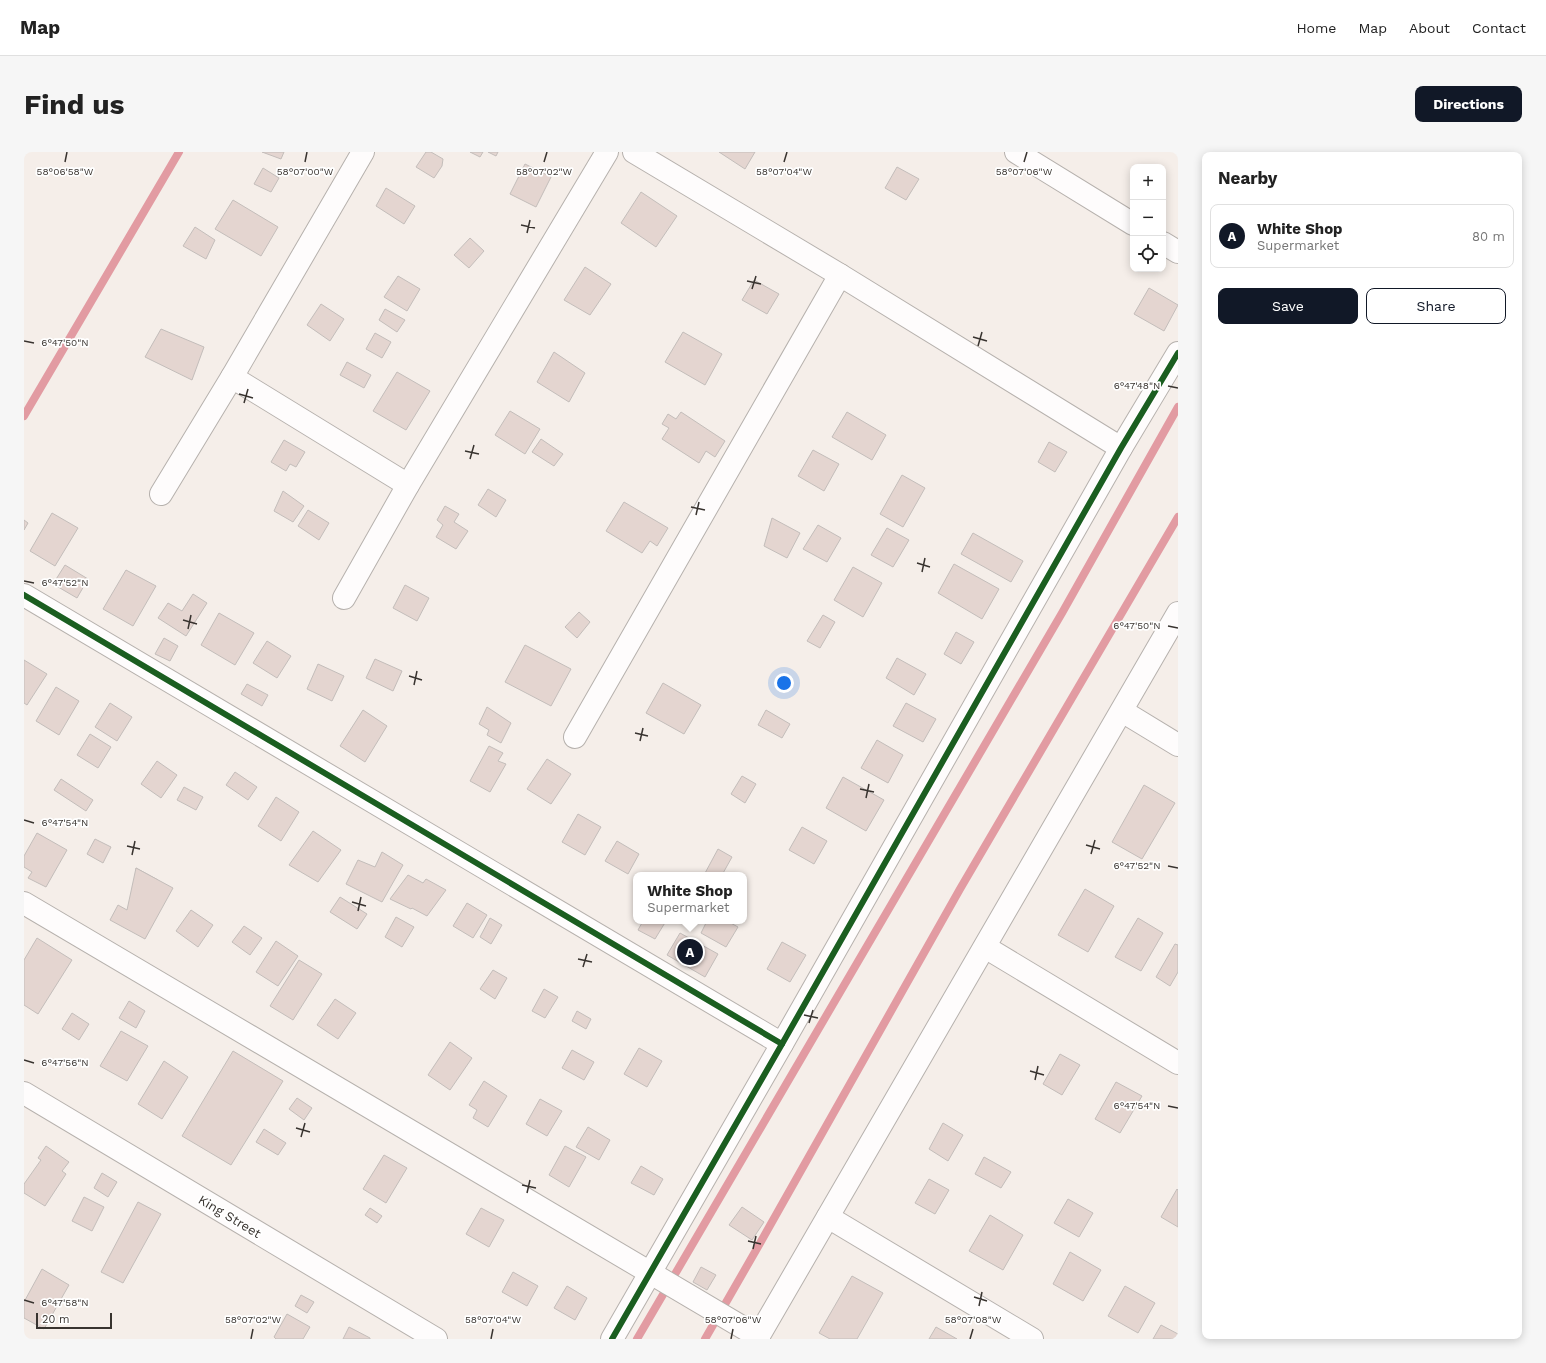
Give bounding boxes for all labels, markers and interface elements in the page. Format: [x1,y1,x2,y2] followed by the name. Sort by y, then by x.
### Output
[20,16,60,39] text: Map
[1296,20,1336,36] text: Home
[1358,20,1387,36] text: Map
[1409,20,1450,36] text: About
[1472,20,1526,36] text: Contact
[1415,86,1522,122] button: Directions
[24,88,124,121] text: Find us
[1130,164,1166,272] map controls
[1130,164,1166,200] button: +
[37,166,94,177] text: 58°06'58"W
[277,166,334,177] text: 58°07'00"W
[516,166,573,177] text: 58°07'02"W
[756,166,812,177] text: 58°07'04"W
[996,166,1053,177] text: 58°07'06"W
[1218,168,1277,188] text: Nearby
[1130,200,1166,236] button: −
[1257,220,1343,238] text: White Shop
[1228,229,1236,244] text: A
[1472,229,1505,244] text: 80 m
[1130,236,1166,272] button: locate
[1257,238,1339,253] text: Supermarket
[1218,288,1358,324] button: Save
[1366,288,1506,324] button: Share
[41,337,89,348] text: 6°47'50"N
[1114,380,1160,391] text: 6°47'48"N
[41,577,89,588] text: 6°47'52"N
[1113,620,1161,631] text: 6°47'50"N
[774,673,794,693] your location
[42,817,88,828] text: 6°47'54"N
[1113,860,1161,871] text: 6°47'52"N
[633,872,747,924] popup
[647,882,733,900] text: White Shop
[647,900,729,915] text: Supermarket
[677,937,703,967] pin: A
[41,1057,89,1068] text: 6°47'56"N
[1114,1100,1160,1111] text: 6°47'54"N
[196,1192,264,1241] street label: King Street
[41,1297,89,1308] text: 6°47'58"N
[36,1311,112,1330] scale bar
[42,1313,70,1326] text: 20 m
[225,1314,282,1325] text: 58°07'02"W
[465,1314,521,1325] text: 58°07'04"W
[705,1314,762,1325] text: 58°07'06"W
[945,1314,1002,1325] text: 58°07'08"W

